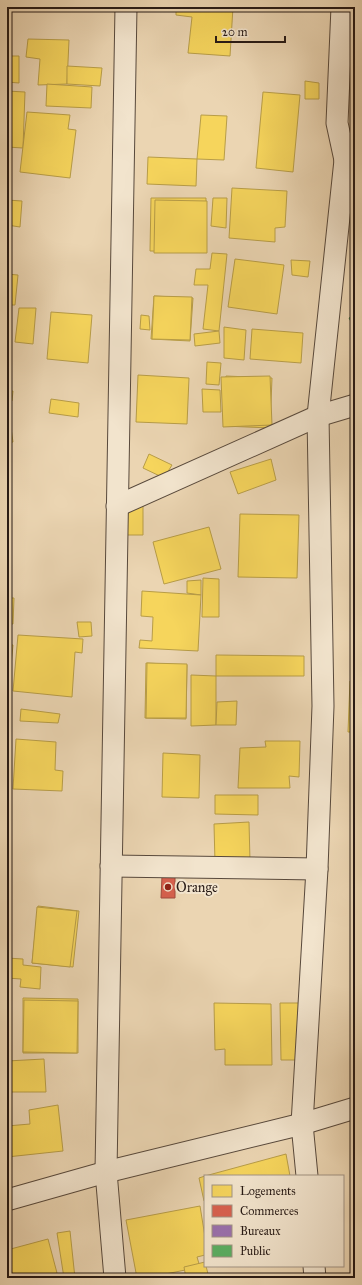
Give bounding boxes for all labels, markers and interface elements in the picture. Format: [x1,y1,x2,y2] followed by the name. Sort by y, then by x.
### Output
[216,18,285,44] scale bar
[222,25,248,39] text: 20 m
[176,879,218,896] place label: Orange
[163,882,173,892] marker: Orange
[204,1175,344,1267] legend
[240,1184,296,1199] text: Logements
[240,1204,298,1218] text: Commerces
[240,1224,281,1238] text: Bureaux
[240,1244,271,1258] text: Public

